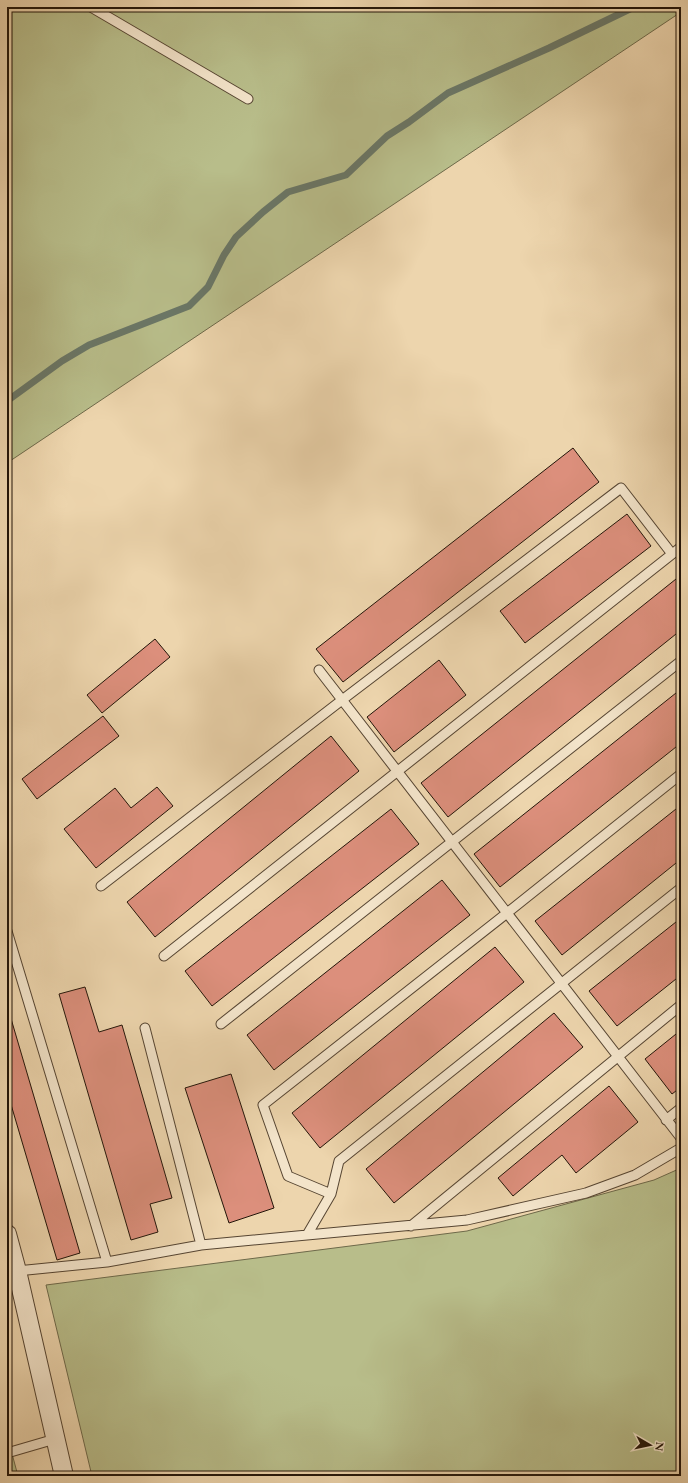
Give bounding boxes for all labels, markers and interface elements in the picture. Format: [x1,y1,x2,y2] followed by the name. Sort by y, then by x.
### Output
[630,1425,670,1465] north arrow
[652,1441,667,1452] text: N

